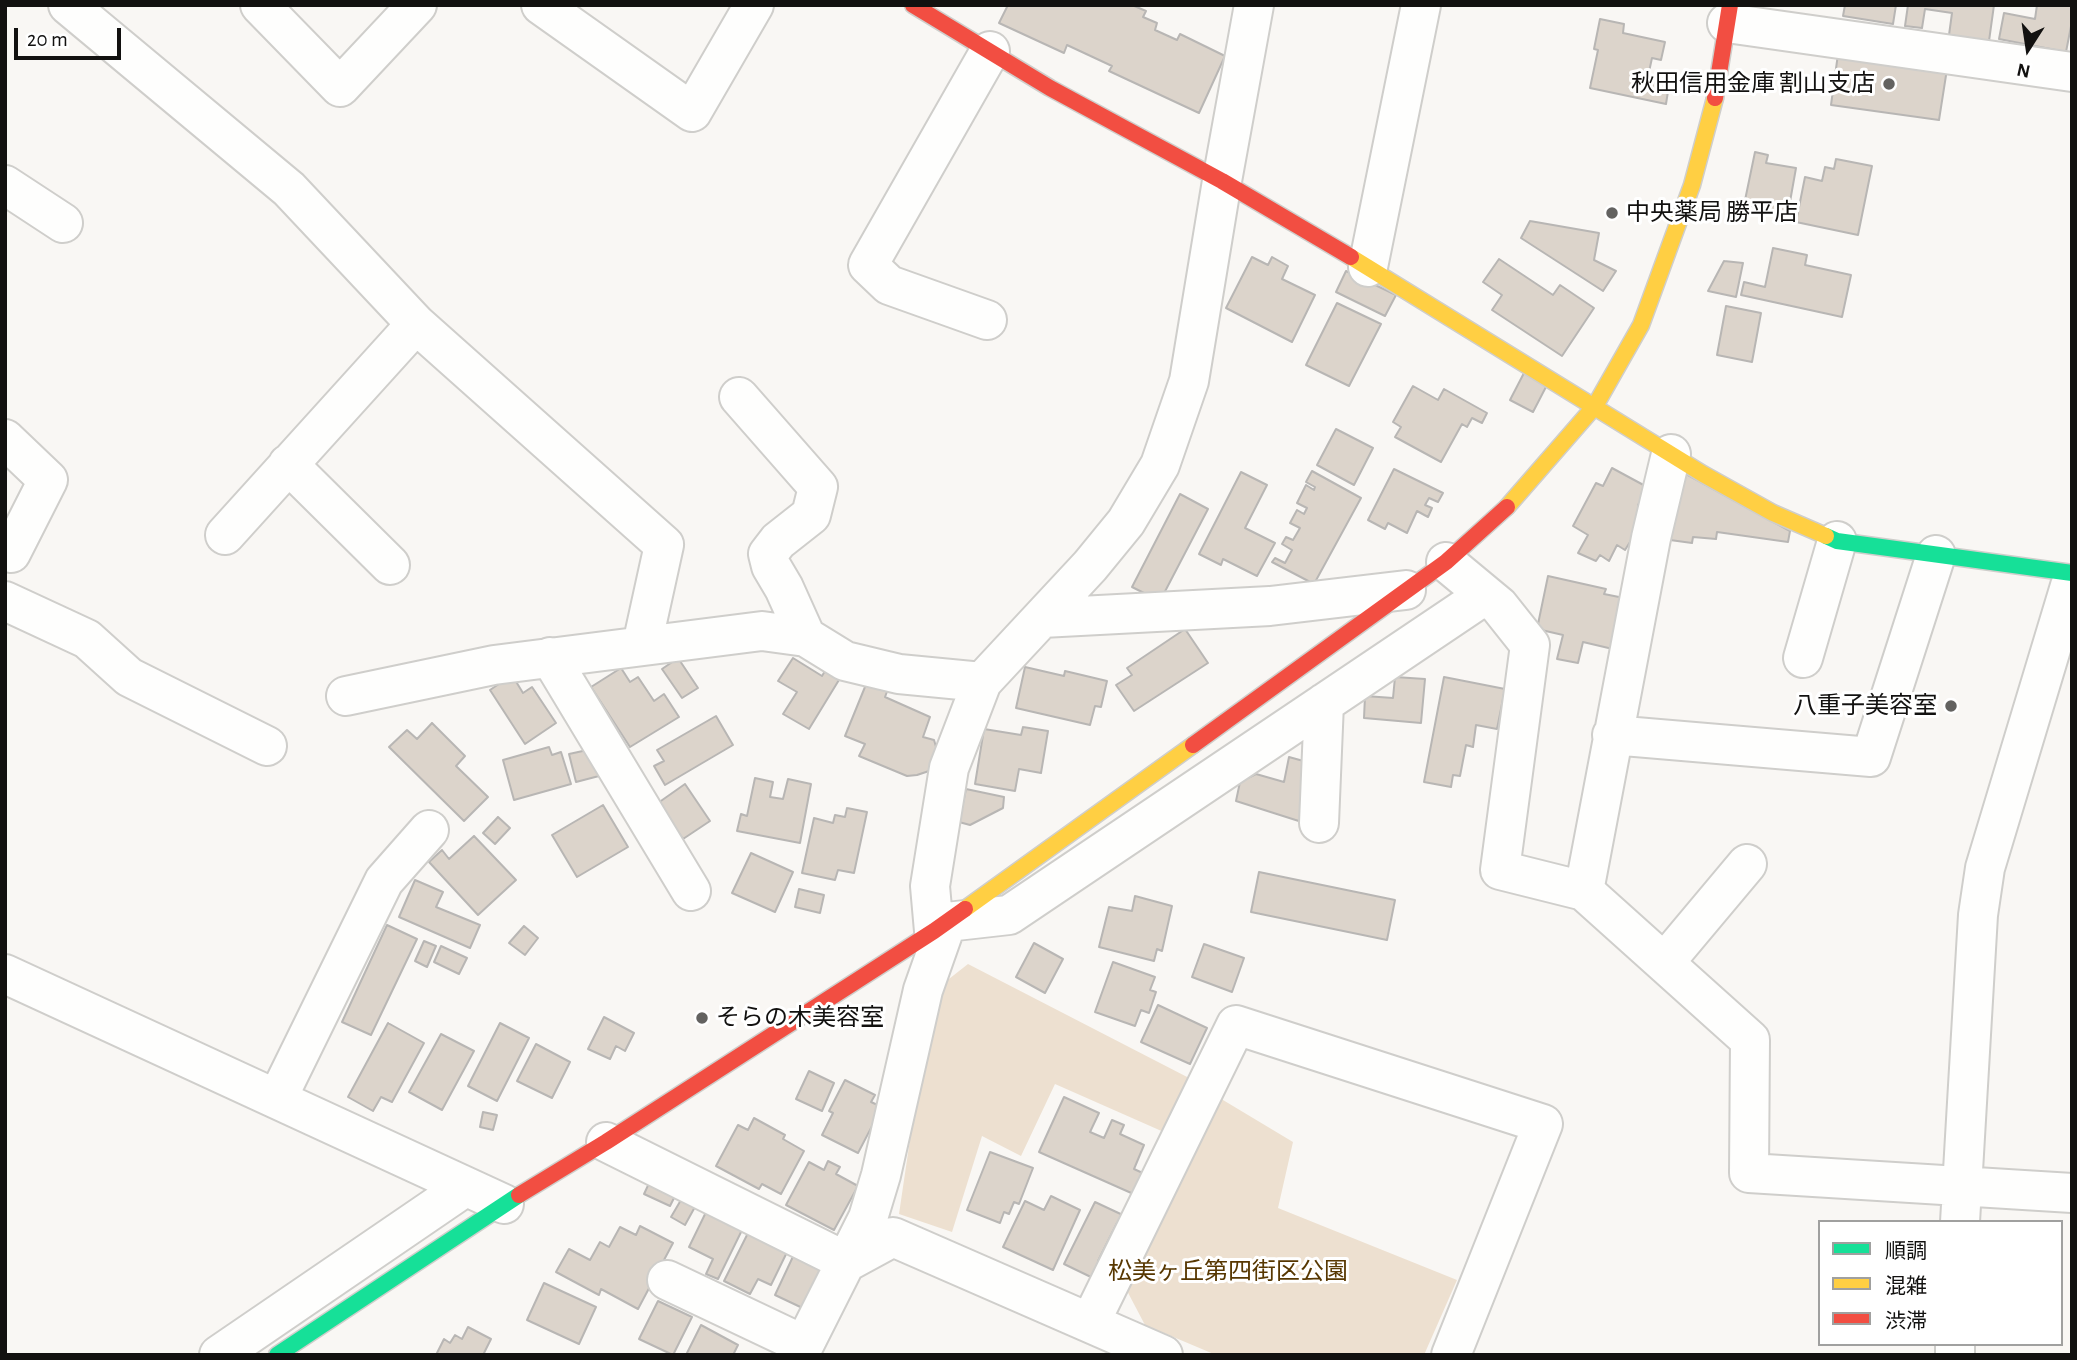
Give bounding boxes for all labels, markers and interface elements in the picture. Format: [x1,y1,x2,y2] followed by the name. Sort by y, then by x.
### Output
[18,14,124,58] scale bar
[1993,14,2063,84] north arrow
[27,29,68,50] text: 20 m
[2015,59,2032,81] text: N
[1631,70,1875,98] place label: 秋田信用金庫 割山支店
[1881,76,1897,92] marker: 秋田信用金庫 割山支店
[1626,199,1798,227] place label: 中央薬局 勝平店
[1604,205,1620,221] marker: 中央薬局 勝平店
[1793,692,1937,720] place label: 八重子美容室
[1943,698,1959,714] marker: 八重子美容室
[716,1004,884,1032] place label: そらの木美容室
[694,1010,710,1026] marker: そらの木美容室
[1818,1220,2063,1346] legend
[1885,1241,1927,1262] text: 順調
[1108,1258,1348,1286] park label: 松美ヶ丘第四街区公園
[1885,1276,1927,1297] text: 混雑
[1885,1311,1927,1332] text: 渋滞

